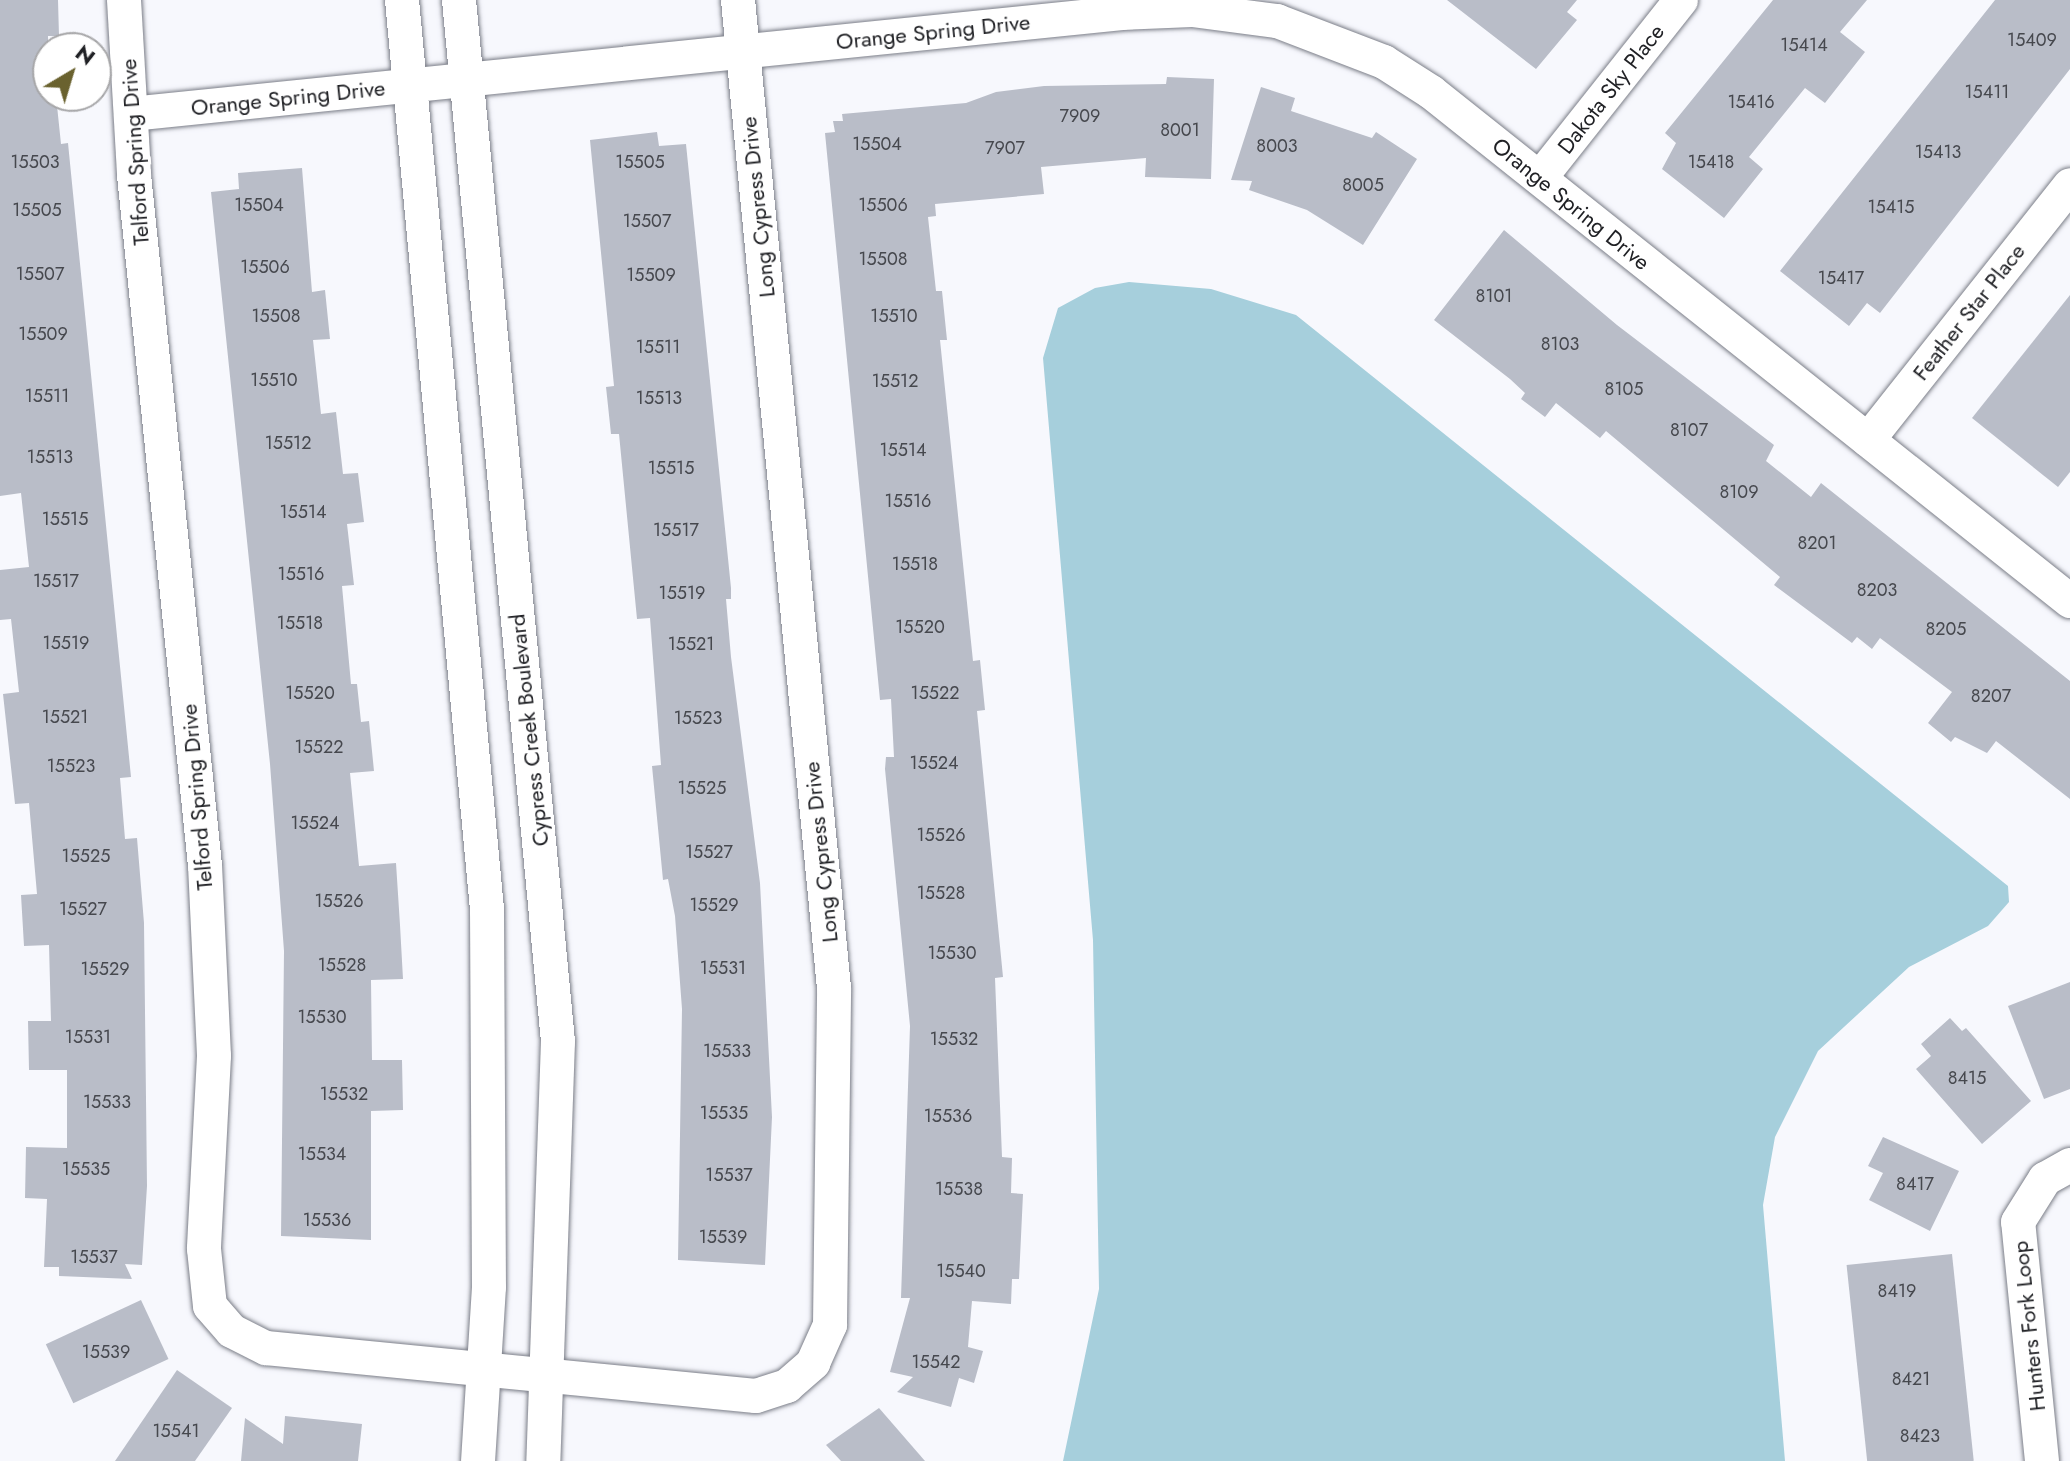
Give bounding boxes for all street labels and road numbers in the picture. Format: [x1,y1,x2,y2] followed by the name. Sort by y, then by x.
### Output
[835,9,1031,55] street label: Orange Spring Drive
[1552,19,1670,159] street label: Dakota Sky Place
[115,58,155,246] street label: Telford Spring Drive
[190,75,386,121] street label: Orange Spring Drive
[735,115,781,299] street label: Long Cypress Drive
[1487,132,1655,276] street label: Orange Spring Drive
[1907,238,2031,386] street label: Feather Star Place
[504,612,554,848] street label: Cypress Creek Boulevard
[176,703,218,891] street label: Telford Spring Drive
[798,760,844,944] street label: Long Cypress Drive
[2007,1240,2051,1412] street label: Hunters Fork Loop

